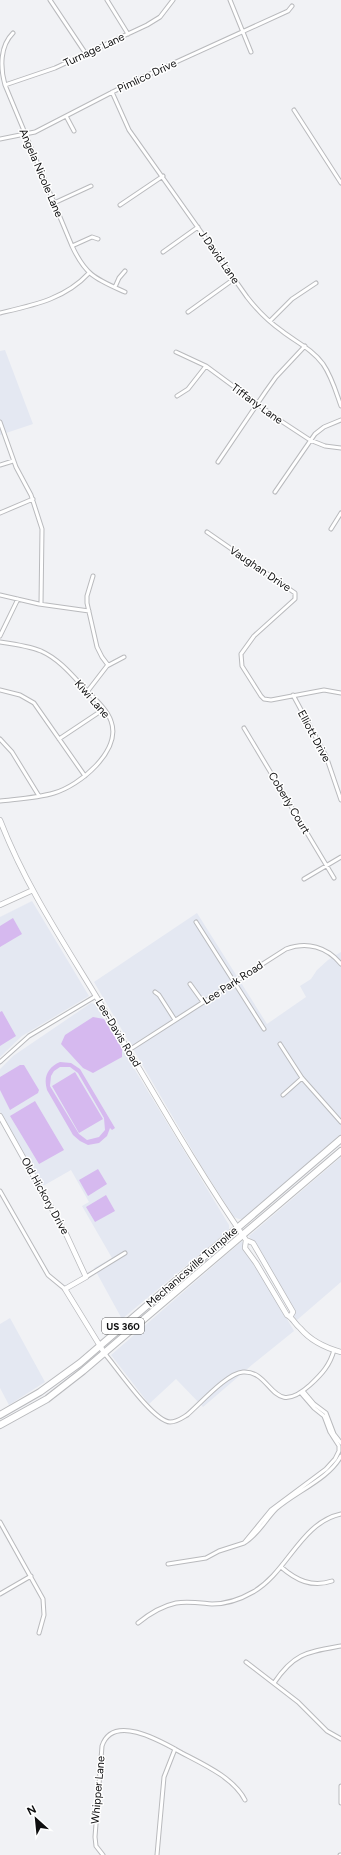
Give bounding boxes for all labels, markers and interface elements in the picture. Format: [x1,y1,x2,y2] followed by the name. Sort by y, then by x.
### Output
[61,30,127,70] street label: Turnage Lane
[115,57,179,95] street label: Pimlico Drive
[16,127,66,219] street label: Angela Nicole Lane
[196,228,242,286] street label: J David Lane
[229,381,285,427] street label: Tiffany Lane
[227,544,293,594] street label: Vaughan Drive
[72,677,112,721] street label: Kiwi Lane
[295,708,333,764] street label: Elliott Drive
[265,770,313,836] street label: Coberly Court
[200,959,266,1007] street label: Lee Park Road
[93,997,143,1069] street label: Lee-Davis Road
[18,1155,72,1237] street label: Old Hickory Drive
[144,1224,240,1310] street label: Mechanicsville Turnpike
[102,1318,144,1334] road number: US 360
[89,1755,107,1825] street label: Whipper Lane
[16,1799,56,1839] north arrow
[25,1803,38,1818] text: N

